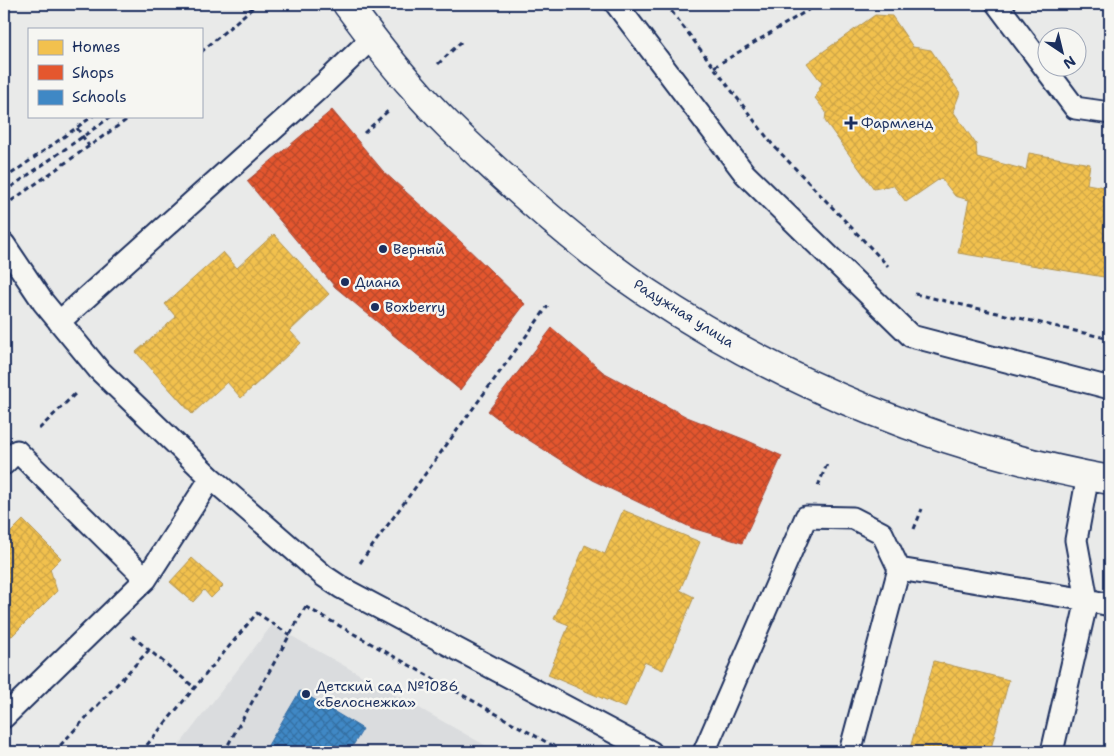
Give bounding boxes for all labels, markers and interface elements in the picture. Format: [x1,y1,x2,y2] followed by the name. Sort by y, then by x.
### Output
[28,28,202,118] legend
[1036,28,1086,78] north arrow
[72,37,120,57] text: Homes
[1060,52,1079,73] text: N
[72,63,114,83] text: Shops
[72,87,127,107] text: Schools
[861,114,934,132] place label: Фармленд
[845,117,857,129] marker: Фармленд
[393,240,444,258] place label: Верный
[377,243,389,255] marker: Верный
[355,273,400,291] place label: Диана
[630,275,738,351] street label: Радужная улица
[339,276,351,288] marker: Диана
[385,298,445,316] place label: Boxberry
[369,301,381,313] marker: Boxberry
[316,677,458,711] place label: Детский сад №1086 «Белоснежка»
[300,688,312,700] marker: Детский сад №1086 «Белоснежка»

